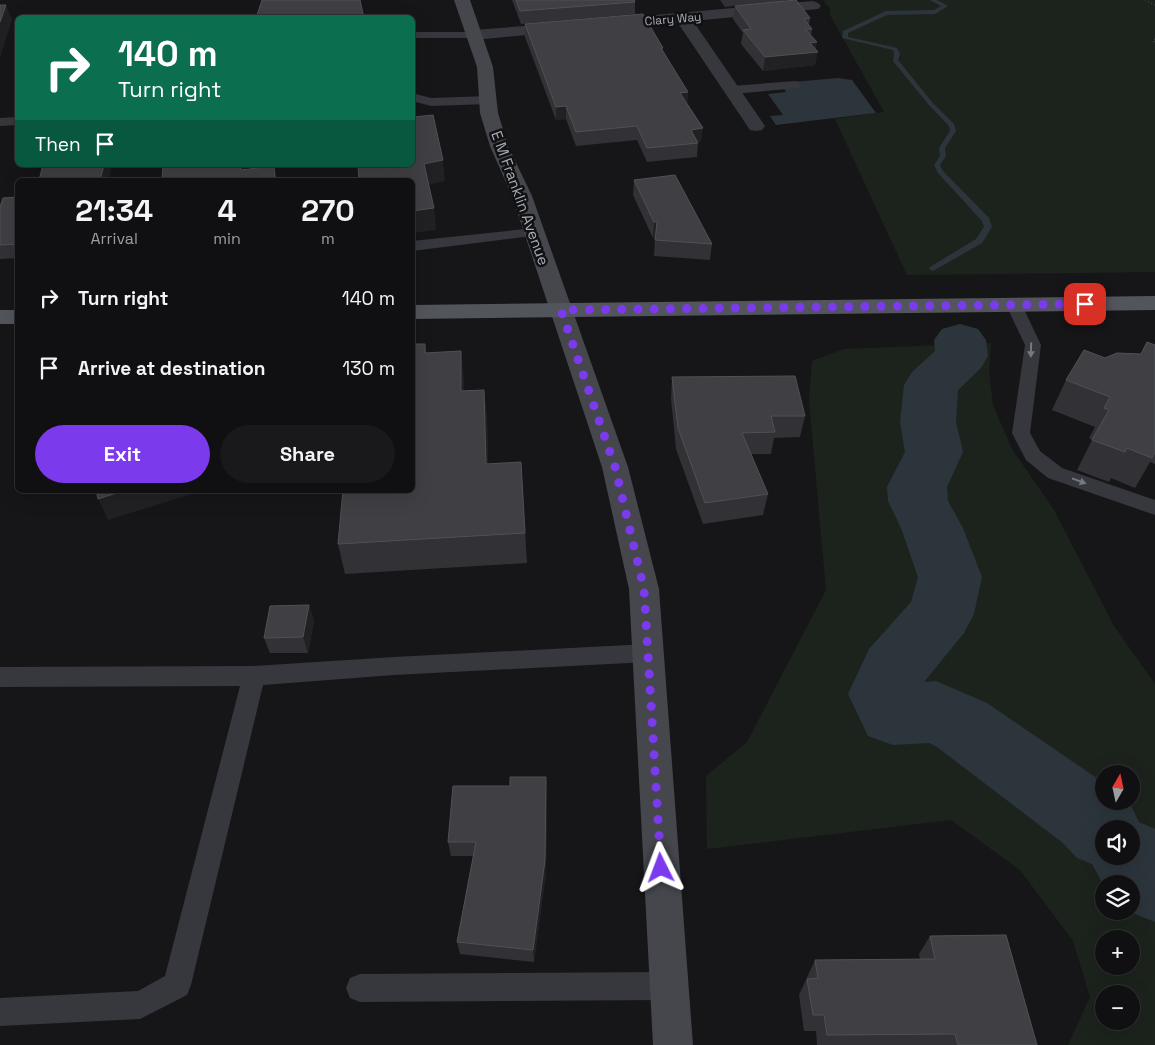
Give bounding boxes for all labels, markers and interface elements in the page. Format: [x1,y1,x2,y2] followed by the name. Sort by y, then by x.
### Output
[644,9,702,29] street label: Clary Way
[118,32,218,76] text: 140 m
[35,35,100,100] icon: right
[118,75,221,103] text: Turn right
[487,128,554,268] street label: E M Franklin Avenue
[91,130,119,158] icon: arrive
[35,132,81,157] text: Then
[75,191,153,230] text: 21:34
[218,191,237,230] text: 4
[301,191,355,230] text: 270
[90,228,138,249] text: Arrival
[213,228,241,249] text: min
[321,228,335,249] text: m
[1064,283,1106,325] pin
[35,284,63,312] icon: right
[78,286,168,311] text: Turn right
[342,286,395,311] text: 140 m
[1071,290,1099,318] icon: arrive
[1027,342,1035,358] one-way arrow
[35,354,63,382] icon: arrive
[78,356,266,381] text: Arrive at destination
[342,356,395,381] text: 130 m
[35,425,210,483] button: Exit
[220,425,395,483] button: Share
[1072,477,1087,485] one-way arrow
[1095,765,1140,810] north arrow
[1095,765,1140,1030] map controls
[1095,820,1140,865] button: sound
[634,841,686,893] position arrow
[1095,875,1140,920] button: layers
[1095,930,1140,975] button: +
[1095,985,1140,1030] button: −

